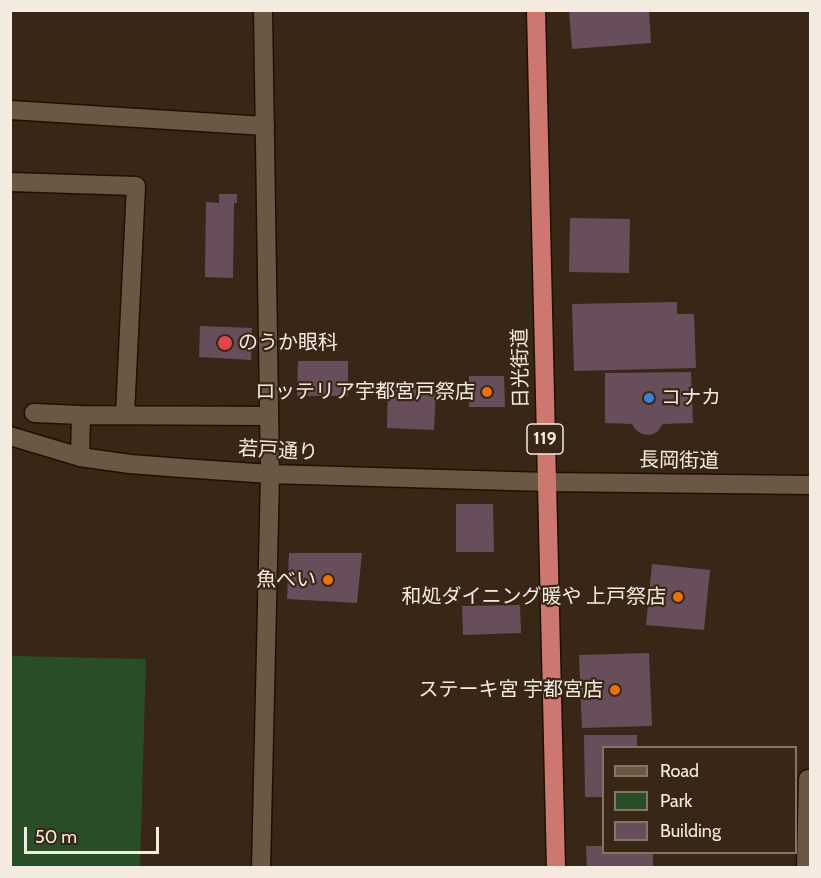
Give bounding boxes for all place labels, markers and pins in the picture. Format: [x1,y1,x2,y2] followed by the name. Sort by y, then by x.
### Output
[238,331,338,355] place label: のうか眼科
[216,334,234,352] marker: のうか眼科
[255,380,475,404] place label: ロッテリア宇都宮戸祭店
[480,385,494,399] marker: ロッテリア宇都宮戸祭店
[661,386,721,410] place label: コナカ
[642,391,656,405] marker: コナカ
[256,568,316,592] place label: 魚べい
[321,573,335,587] marker: 魚べい
[402,585,666,609] place label: 和処ダイニング暖や 上戸祭店
[671,590,685,604] marker: 和処ダイニング暖や 上戸祭店
[419,678,603,702] place label: ステーキ宮 宇都宮店
[608,683,622,697] marker: ステーキ宮 宇都宮店

